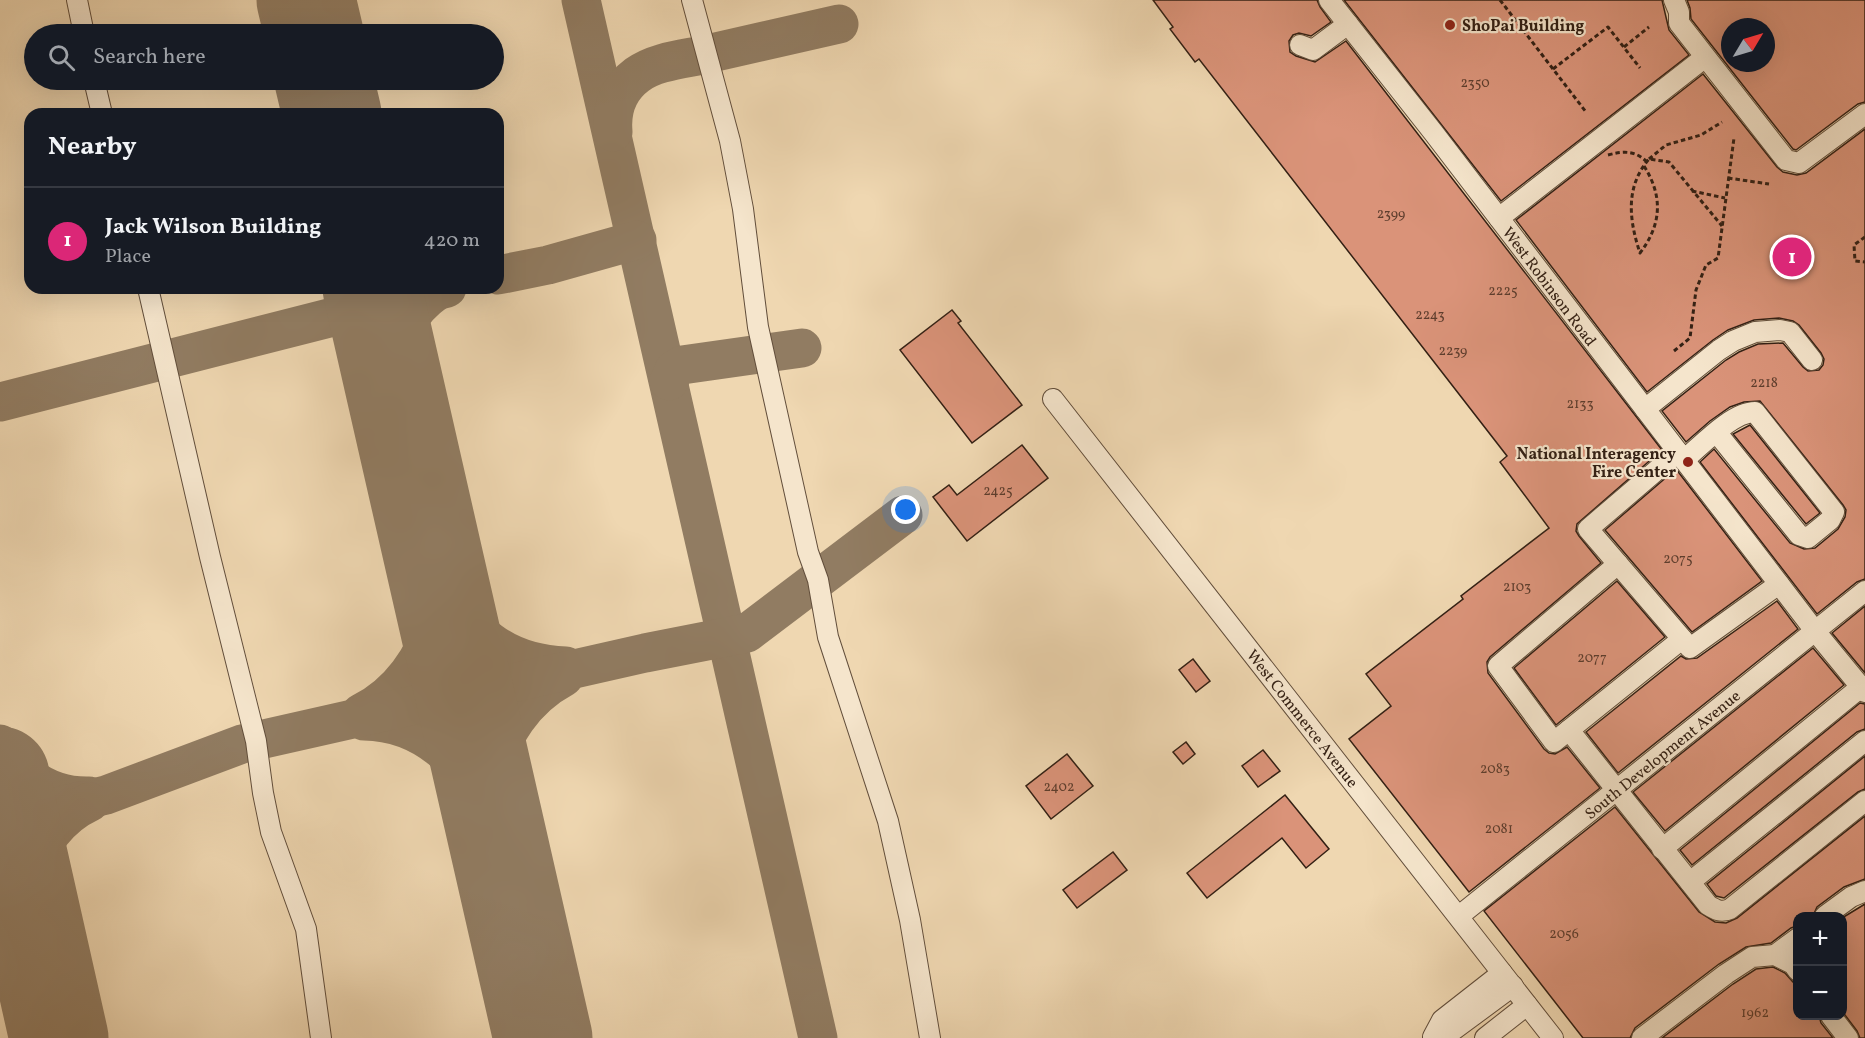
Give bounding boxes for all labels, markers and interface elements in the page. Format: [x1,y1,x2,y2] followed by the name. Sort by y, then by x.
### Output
[1462,16,1585,38] place label: ShoPai Building
[1443,18,1457,32] marker: ShoPai Building
[1721,18,1775,72] north arrow
[24,24,504,90] search box
[45,41,78,74] icon: search
[93,42,206,73] text: Search here
[1460,74,1490,93] house number: 2350
[48,129,137,165] text: Nearby
[1377,205,1405,224] house number: 2399
[105,212,321,243] text: Jack Wilson Building
[1496,223,1601,351] street label: West Robinson Road
[63,227,72,255] text: 1
[424,227,480,255] text: 420 m
[1772,234,1812,280] pin: 1
[105,243,151,271] text: Place
[1488,282,1518,301] house number: 2225
[1415,306,1445,325] house number: 2243
[1439,342,1467,361] house number: 2239
[1750,374,1778,393] house number: 2218
[1566,395,1594,414] house number: 2133
[1517,444,1676,484] place label: National Interagency Fire Center
[1681,455,1695,469] marker: National Interagency Fire Center
[983,482,1013,501] house number: 2425
[891,495,920,524] your location
[1663,550,1693,569] house number: 2075
[1503,578,1531,597] house number: 2103
[1240,646,1362,793] street label: West Commerce Avenue
[1577,649,1607,668] house number: 2077
[1581,686,1746,825] street label: South Development Avenue
[1480,760,1510,779] house number: 2083
[1043,778,1075,797] house number: 2402
[1485,820,1513,839] house number: 2081
[1793,912,1847,1020] map controls
[1793,912,1847,966] button: +
[1549,925,1579,944] house number: 2056
[1793,966,1847,1020] button: −
[1741,1004,1769,1023] house number: 1962

